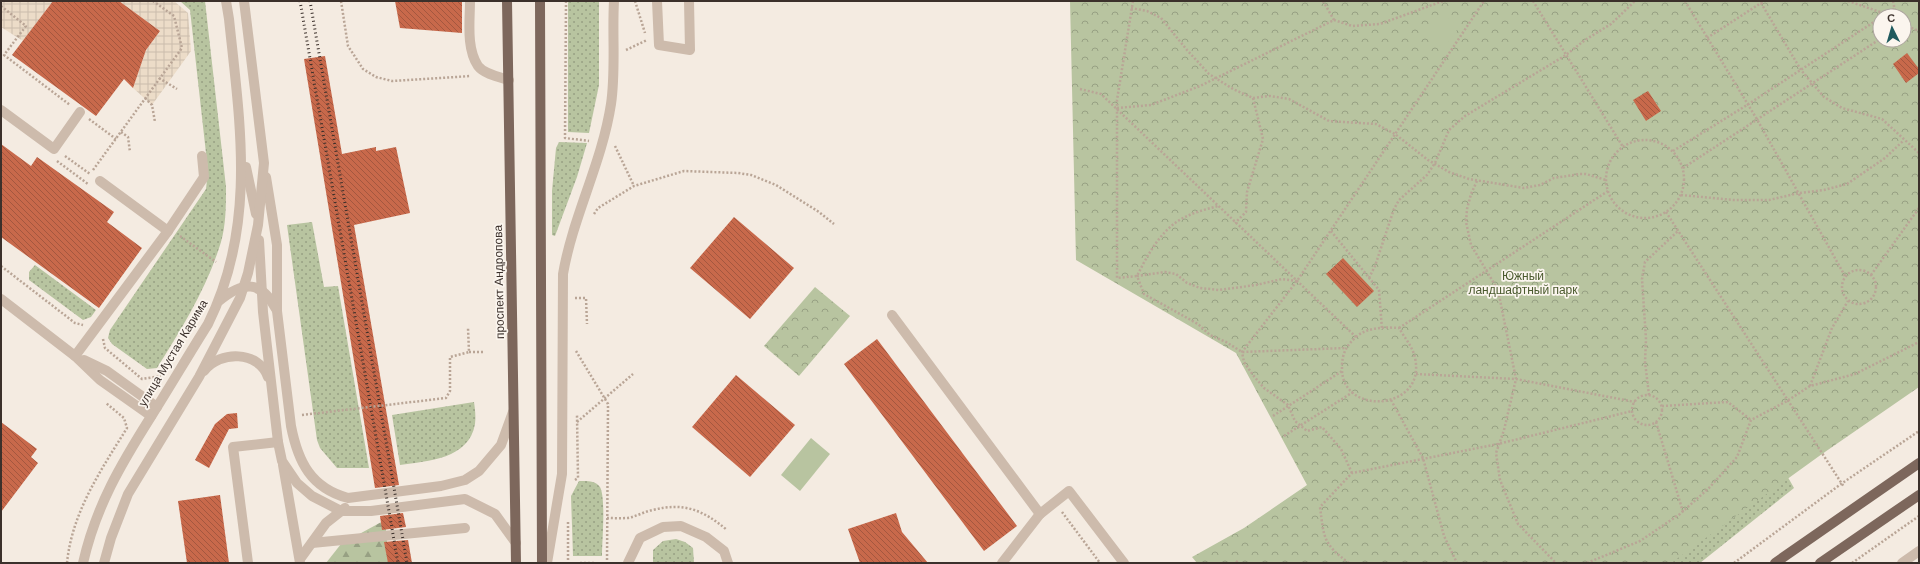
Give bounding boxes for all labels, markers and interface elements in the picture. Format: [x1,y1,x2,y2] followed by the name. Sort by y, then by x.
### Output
[1872,8,1912,48] north arrow
[1887,12,1896,24] text: С
[491,224,507,339] street label: проспект Андропова
[1468,269,1578,297] park label: Южный ландшафтный парк
[136,297,211,409] street label: улица Мустая Карима

